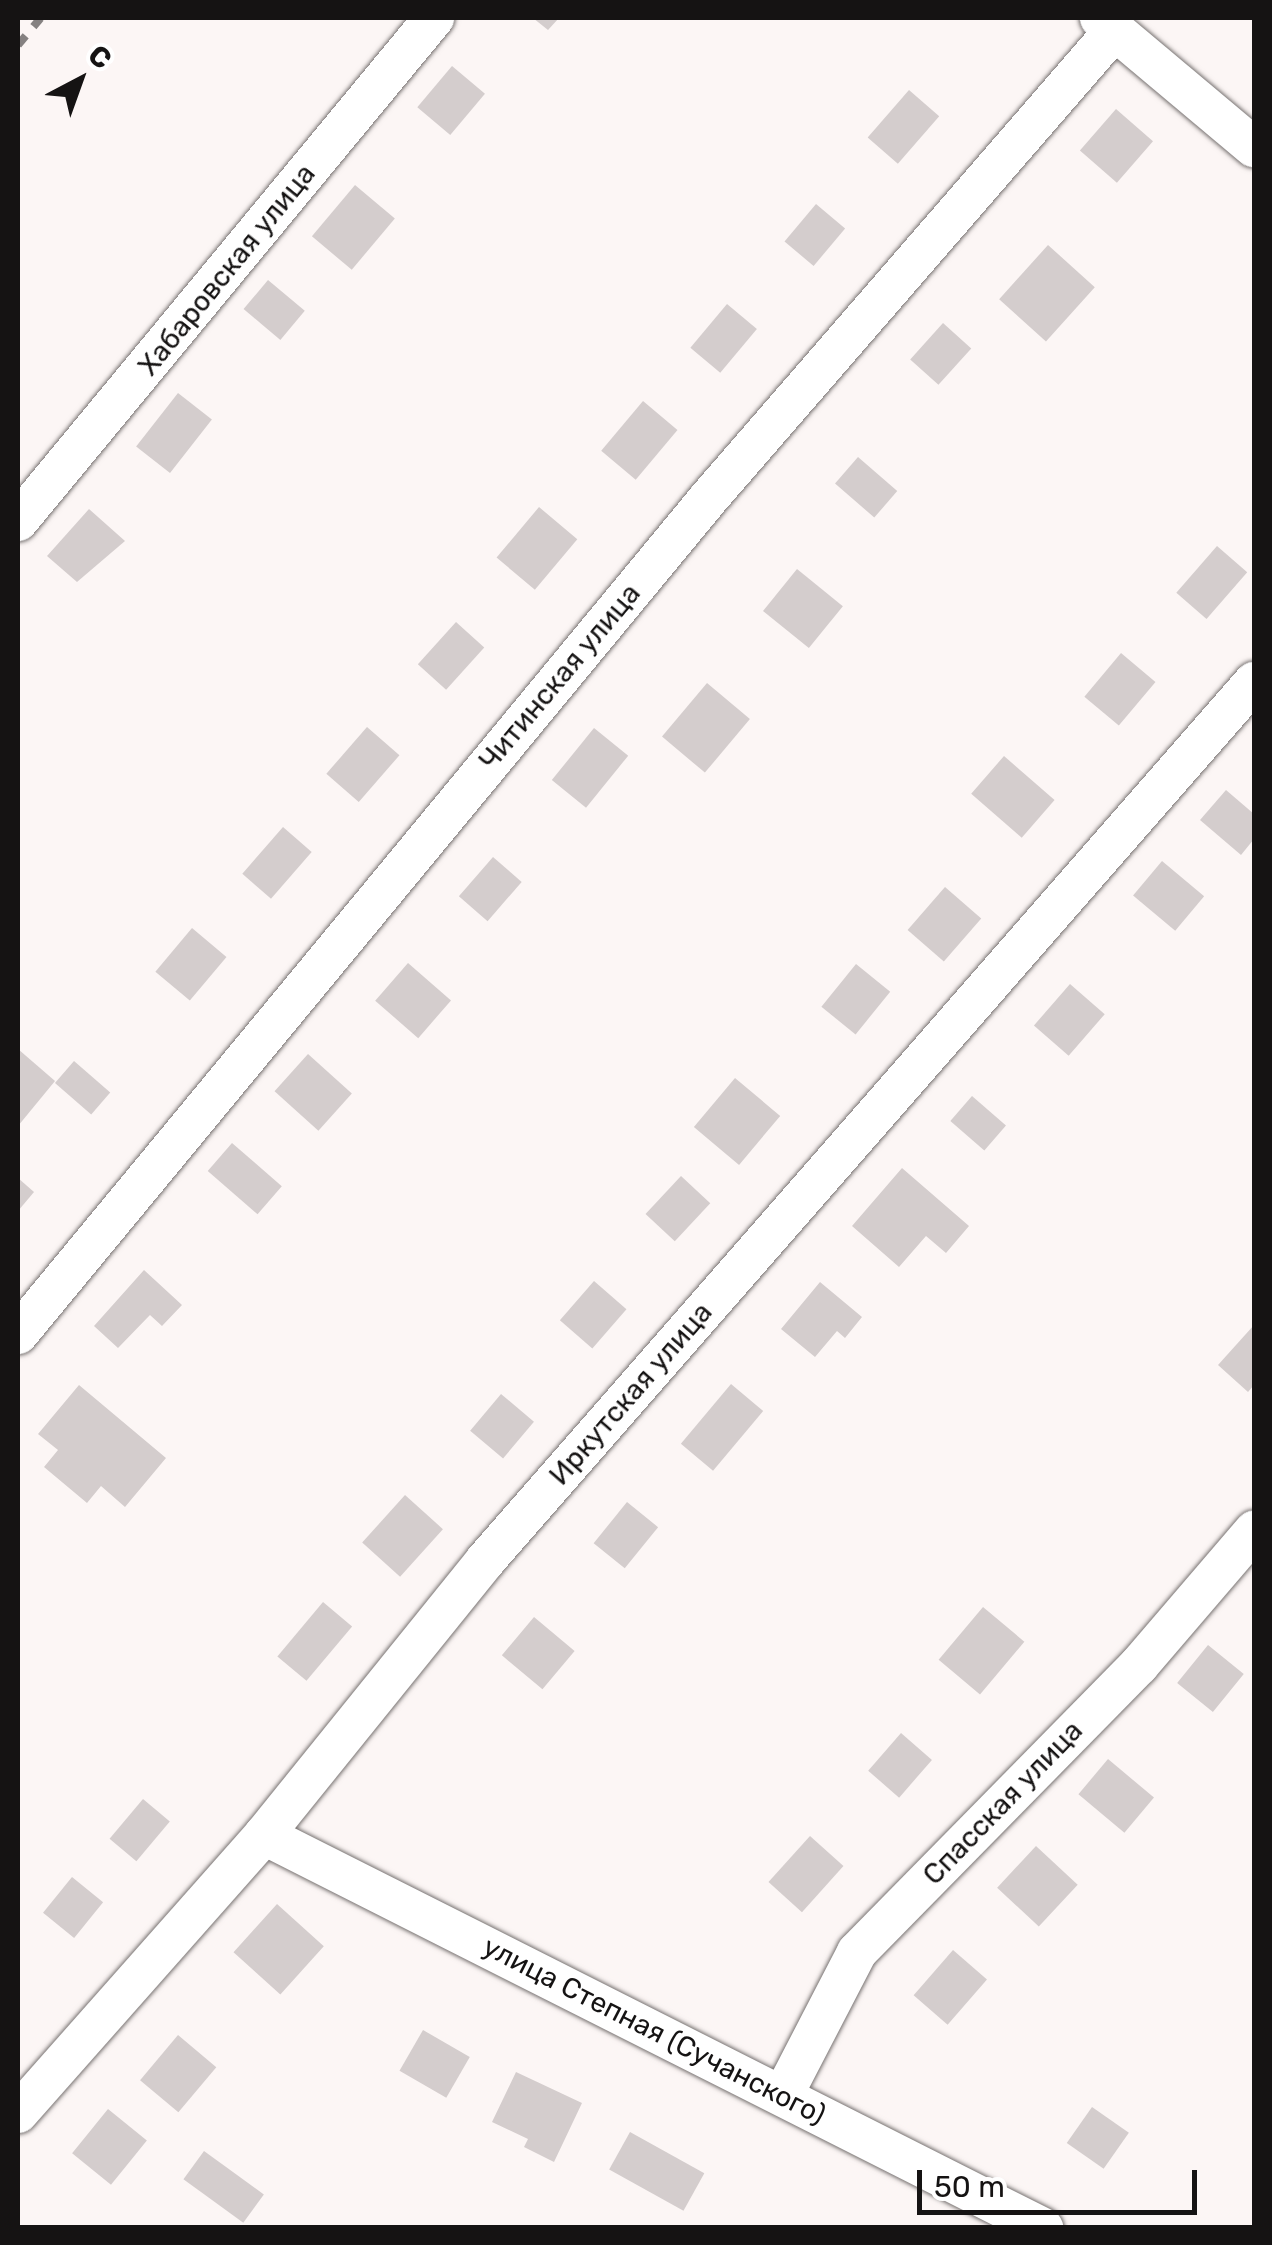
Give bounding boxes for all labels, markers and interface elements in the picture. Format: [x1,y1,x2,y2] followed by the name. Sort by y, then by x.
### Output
[30,30,130,130] north arrow
[82,38,118,76] text: С
[132,158,322,382] street label: Хабаровская улица
[472,577,648,777] street label: Читинская улица
[543,1296,719,1492] street label: Иркутская улица
[916,1714,1090,1892] street label: Спасская улица
[477,1930,831,2132] street label: улица Степная (Сучанского)
[922,2150,1202,2212] scale bar
[934,2169,1005,2205] text: 50 m

